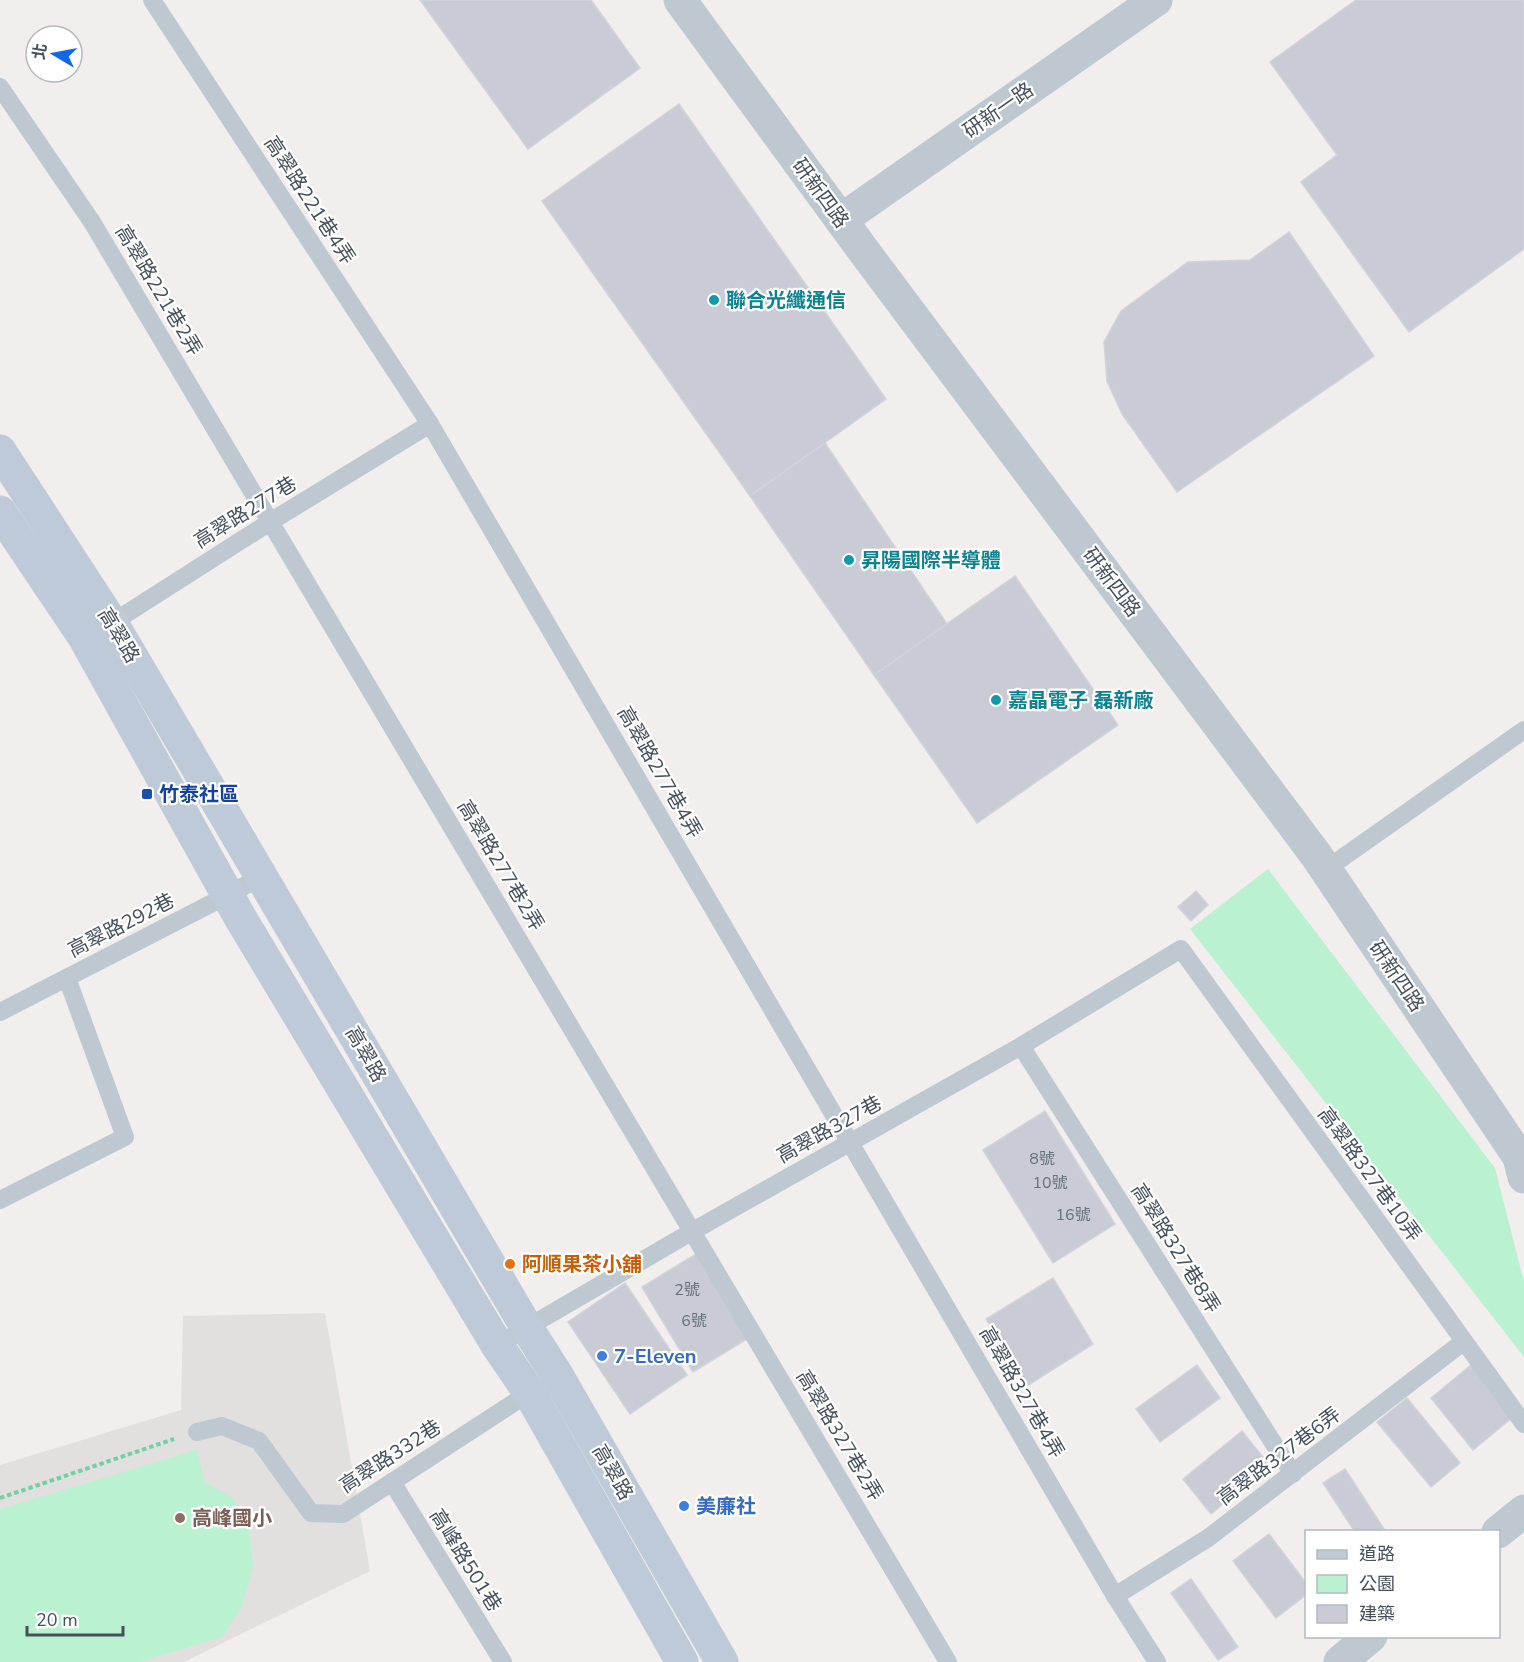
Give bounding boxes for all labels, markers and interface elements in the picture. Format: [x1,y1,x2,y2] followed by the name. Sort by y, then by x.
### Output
[24,24,84,84] north arrow
[28,42,52,61] text: 北
[958,76,1039,144] street label: 研新一路
[258,131,361,270] street label: 高翠路221巷4弄
[786,153,855,234] street label: 研新四路
[109,220,208,361] street label: 高翠路221巷2弄
[726,287,846,314] place label: 聯合光纖通信
[707,293,721,307] marker: 聯合光纖通信
[189,470,302,555] street label: 高翠路277巷
[1077,542,1146,622] street label: 研新四路
[861,547,1001,574] place label: 昇陽國際半導體
[842,553,856,567] marker: 昇陽國際半導體
[92,603,146,668] street label: 高翠路
[1008,687,1153,714] place label: 嘉晶電子 磊新廠
[989,693,1003,707] marker: 嘉晶電子 磊新廠
[611,701,708,843] street label: 高翠路277巷4弄
[159,781,239,808] place label: 竹泰社區
[140,787,154,801] marker: 竹泰社區
[451,795,550,936] street label: 高翠路277巷2弄
[63,887,179,964] street label: 高翠路292巷
[1363,936,1430,1017] street label: 研新四路
[339,1022,392,1087] street label: 高翠路
[772,1090,887,1169] street label: 高翠路327巷
[1312,1102,1428,1247] street label: 高翠路327巷10弄
[1029,1148,1055,1170] house number: 8號
[1032,1172,1068,1194] house number: 10號
[1125,1178,1226,1318] street label: 高翠路327巷8弄
[1055,1204,1091,1226] house number: 16號
[522,1251,642,1278] place label: 阿順果茶小舖
[503,1257,517,1271] marker: 阿順果茶小舖
[674,1279,700,1301] house number: 2號
[681,1310,707,1332] house number: 6號
[973,1321,1070,1463] street label: 高翠路327巷4弄
[614,1343,696,1370] place label: 7-Eleven
[595,1349,609,1363] marker: 7-Eleven
[790,1365,889,1506] street label: 高翠路327巷2弄
[1212,1401,1347,1512] street label: 高翠路327巷6弄
[334,1414,446,1499] street label: 高翠路332巷
[586,1440,639,1505] street label: 高翠路
[696,1493,756,1520] place label: 美廉社
[677,1499,691,1513] marker: 美廉社
[423,1504,508,1617] street label: 高峰路501巷
[192,1505,272,1532] place label: 高峰國小
[173,1511,187,1525] marker: 高峰國小
[1305,1530,1500,1638] legend
[1359,1542,1395,1566] text: 道路
[1359,1572,1395,1596] text: 公園
[27,1599,123,1637] scale bar
[1359,1602,1395,1626] text: 建築
[36,1608,78,1632] text: 20 m

